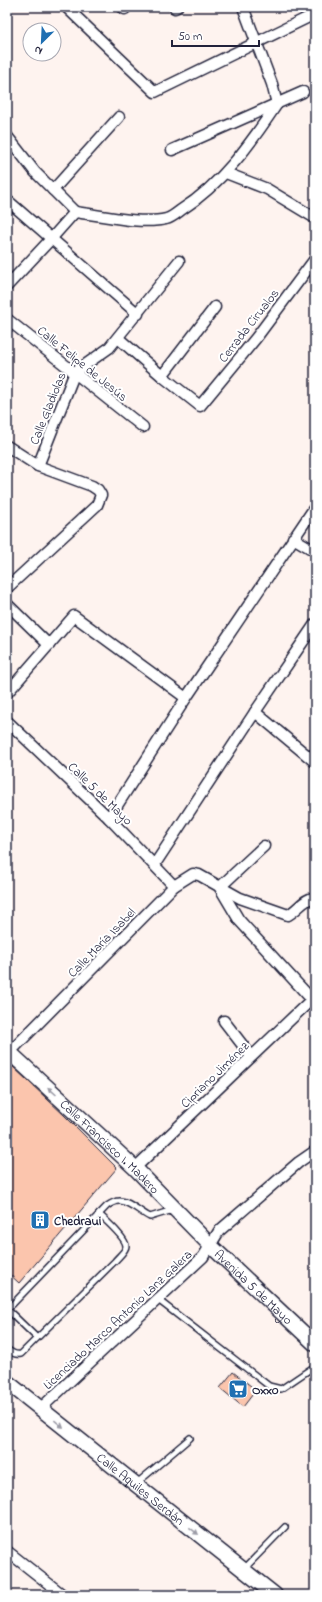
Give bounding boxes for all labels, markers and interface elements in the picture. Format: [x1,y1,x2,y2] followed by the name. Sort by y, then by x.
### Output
[22,22,62,62] north arrow
[172,22,259,48] scale bar
[178,28,202,46] text: 50 m
[32,41,45,59] text: N
[214,285,284,367] street label: Cerrada Cirualos
[33,322,132,407] street label: Calle Felipe de Jesús
[25,369,72,448] street label: Calle Gladiolas
[62,758,137,831] street label: Calle 5 de Mayo
[64,904,140,982] street label: Calle María Isabel
[177,1037,254,1113] street label: Cipriano Jiménez
[47,1086,57,1095] one-way arrow
[55,1095,163,1199] street label: Calle Francisco I. Madero
[29,1209,51,1231] building icon: Chedraui
[54,1212,101,1231] place label: Chedraui
[39,1246,197,1394] street label: Licenciado Marco Antonio Lanz Galera
[209,1246,297,1330] street label: Avenida 5 de Mayo
[227,1378,249,1400] supermarket icon: Oxxo
[252,1381,279,1400] place label: Oxxo
[54,1419,64,1428] one-way arrow
[92,1449,188,1530] street label: Calle Aquiles Serdán
[188,1527,199,1535] one-way arrow

